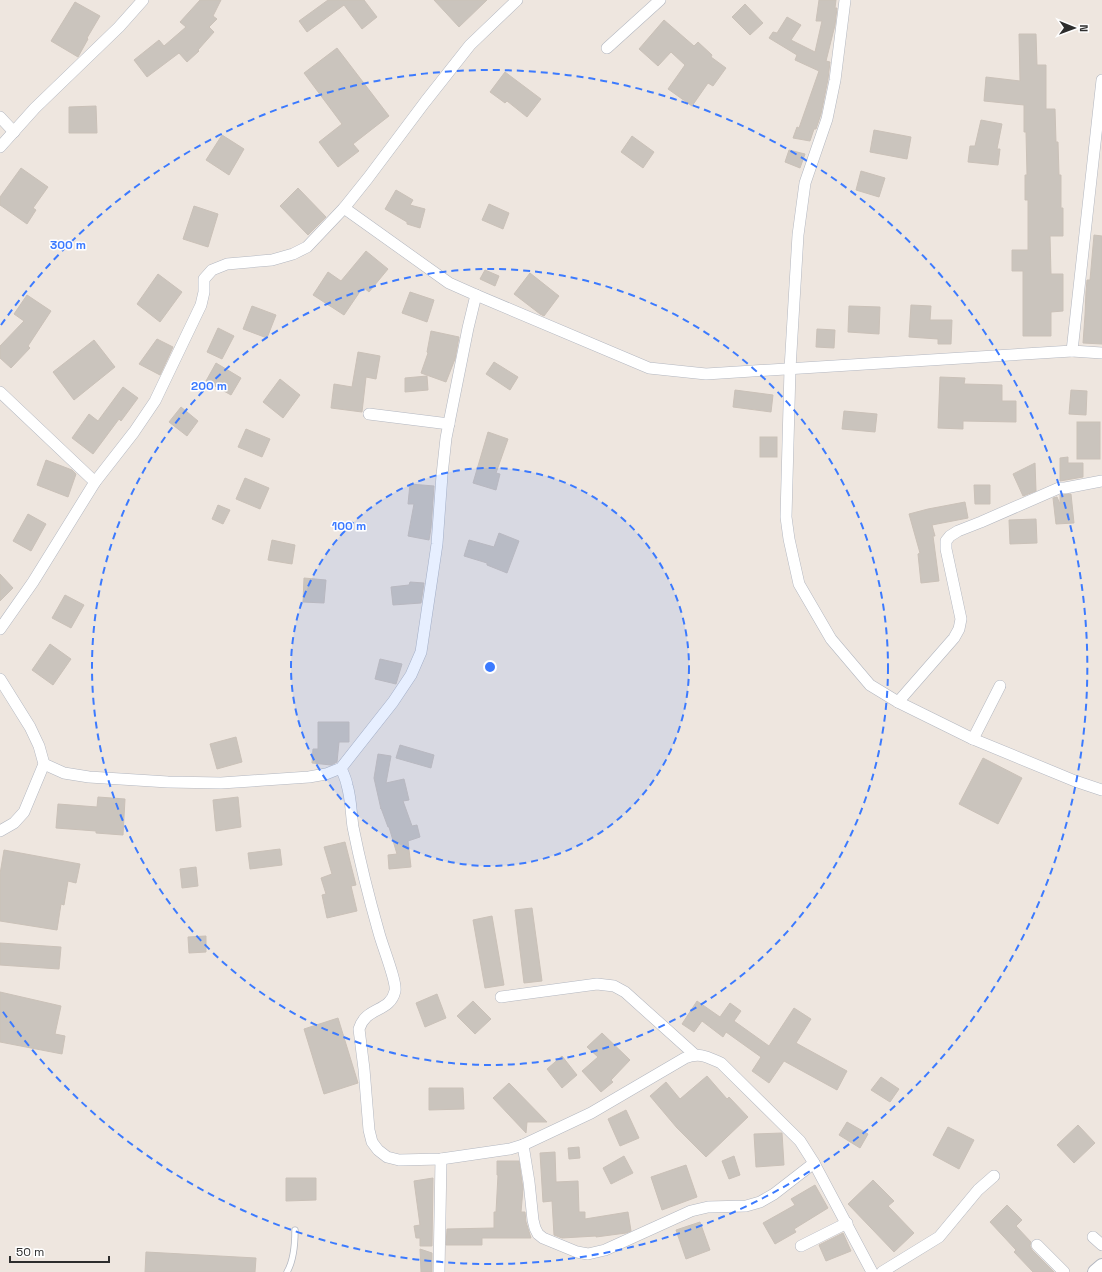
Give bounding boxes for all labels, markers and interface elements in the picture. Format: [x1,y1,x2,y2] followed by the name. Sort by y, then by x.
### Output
[1054,8,1094,48] north arrow
[1077,24,1091,32] text: N
[50,237,86,253] text: 300 m
[191,378,227,394] text: 200 m
[332,518,366,534] text: 100 m
[483,660,497,674] centre of rings
[10,1238,109,1264] scale bar
[16,1244,44,1260] text: 50 m

